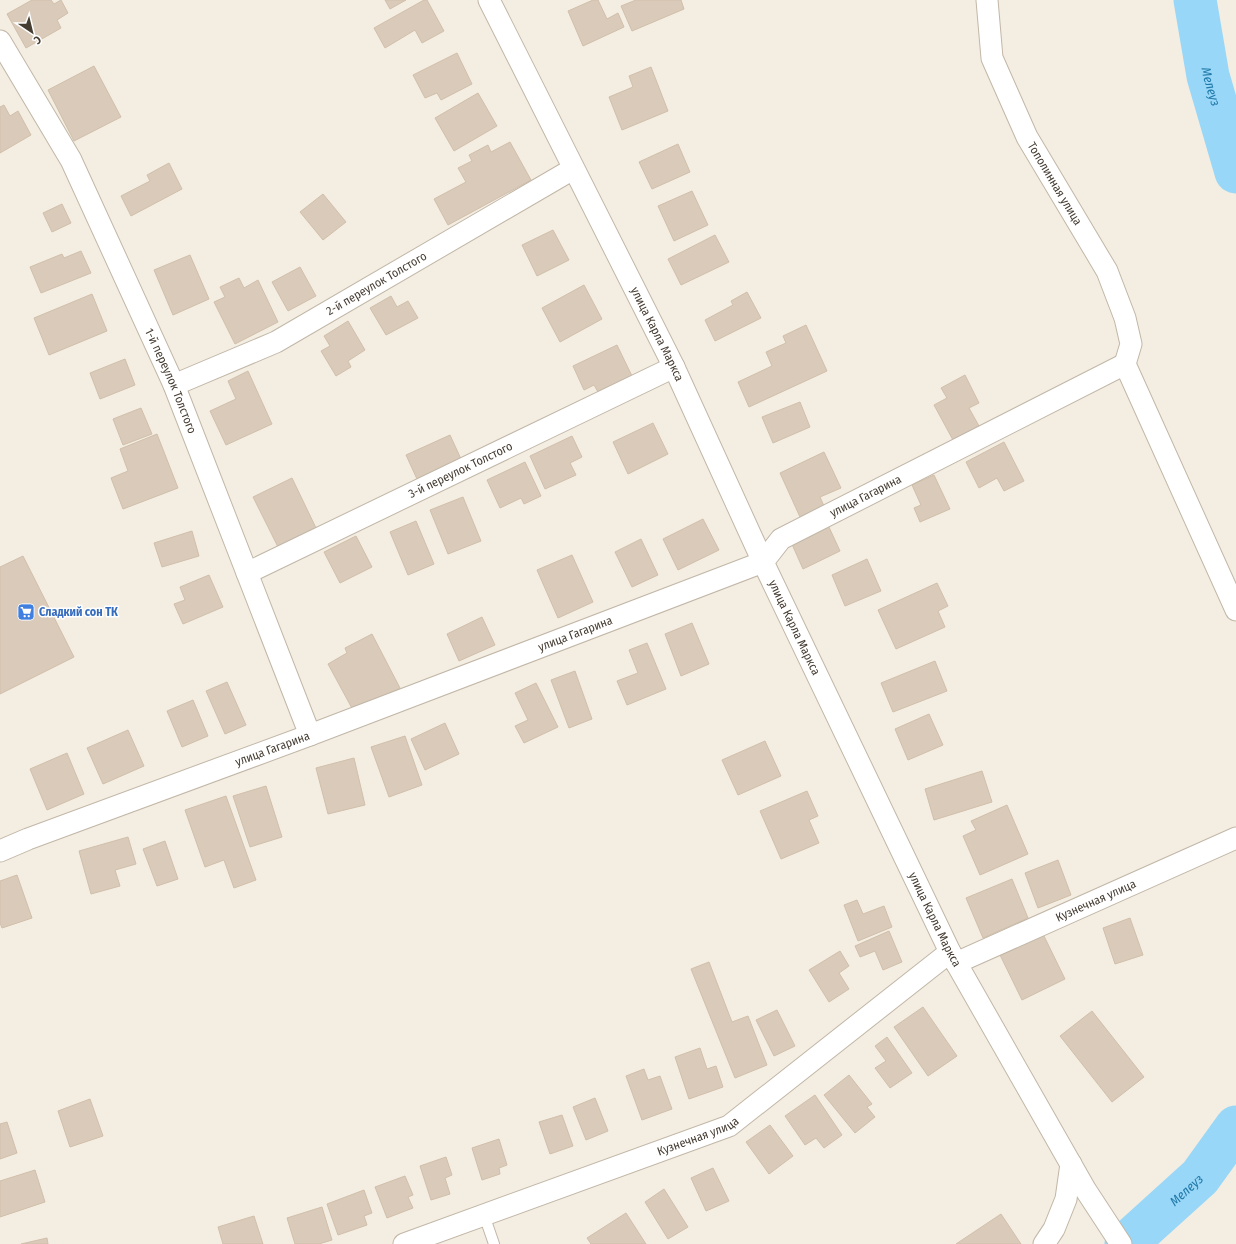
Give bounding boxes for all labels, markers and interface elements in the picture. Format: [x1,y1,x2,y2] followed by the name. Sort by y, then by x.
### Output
[12,12,52,52] north arrow
[31,33,44,47] text: С
[1199,66,1223,108] water label: Мелеуз
[1025,140,1085,228] street label: Тополинная улица
[324,249,429,318] street label: 2-й переулок Толстого
[628,285,687,383] street label: улица Карла Маркса
[142,326,199,436] street label: 1-й переулок Толстого
[406,439,515,501] street label: 3-й переулок Толстого
[827,472,904,520] street label: улица Гагарина
[766,578,823,677] street label: улица Карла Маркса
[16,602,36,622] supermarket icon: Сладкий сон ТК
[39,605,118,619] place label: Сладкий сон ТК
[536,613,614,654] street label: улица Гагарина
[233,729,312,769] street label: улица Гагарина
[906,870,964,969] street label: улица Карла Маркса
[1053,877,1138,925] street label: Кузнечная улица
[655,1114,742,1159] street label: Кузнечная улица
[1167,1171,1206,1209] water label: Мелеуз

